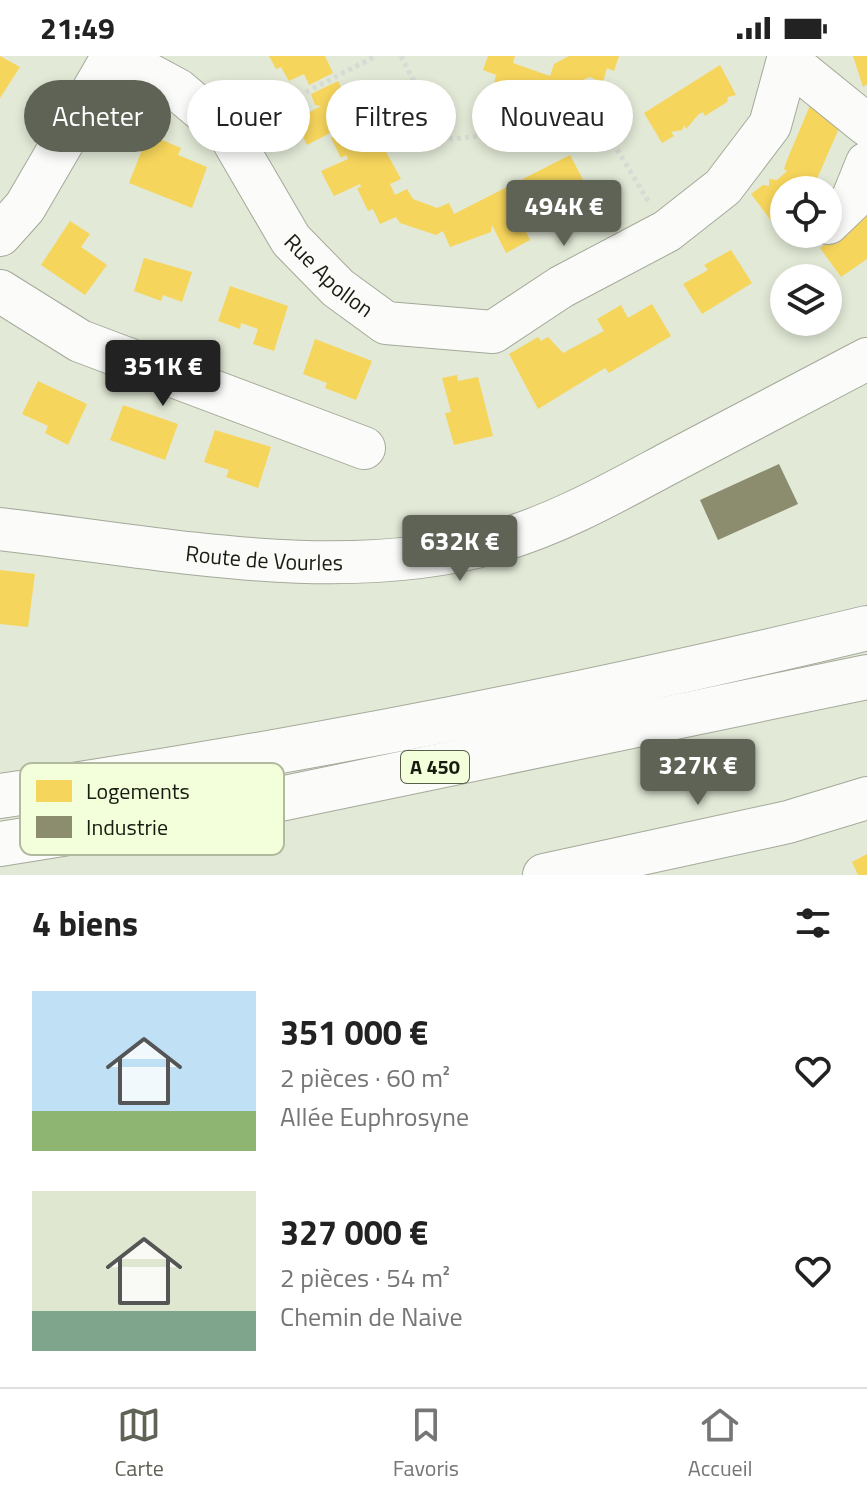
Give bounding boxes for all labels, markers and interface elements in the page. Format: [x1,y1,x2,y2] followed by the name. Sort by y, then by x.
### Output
[40,5,115,51] text: 21:49
[24,80,171,152] chip: Acheter
[187,80,310,152] chip: Louer
[326,80,456,152] chip: Filtres
[472,80,633,152] chip: Nouveau
[770,176,842,336] map controls
[770,176,842,248] button: locate
[499,180,629,248] pin: 494K €
[524,186,604,225] text: 494K €
[276,226,381,326] street label: Rue Apollon
[770,264,842,336] button: layers
[98,340,228,408] pin: 351K €
[123,346,203,385] text: 351K €
[395,515,525,583] pin: 632K €
[420,521,500,560] text: 632K €
[184,536,343,579] street label: Route de Vourles
[633,739,763,807] pin: 327K €
[658,745,738,784] text: 327K €
[401,751,469,783] road number: A 450
[20,763,284,855] legend
[86,774,190,808] text: Logements
[86,810,168,844] text: Industrie
[32,897,138,949] text: 4 biens
[791,901,835,945] icon: filters
[280,1006,428,1058] text: 351 000 €
[96,1023,192,1119] icon: home
[791,1049,835,1093] icon: heart
[280,1058,450,1097] text: 2 pièces · 60 m²
[280,1097,469,1136] text: Allée Euphrosyne
[280,1206,428,1258] text: 327 000 €
[96,1223,192,1319] icon: home
[791,1249,835,1293] icon: heart
[280,1258,450,1297] text: 2 pièces · 54 m²
[280,1297,463,1336] text: Chemin de Naive
[114,1403,164,1485] tab: Carte
[393,1403,459,1485] tab: Favoris
[688,1403,753,1485] tab: Accueil

